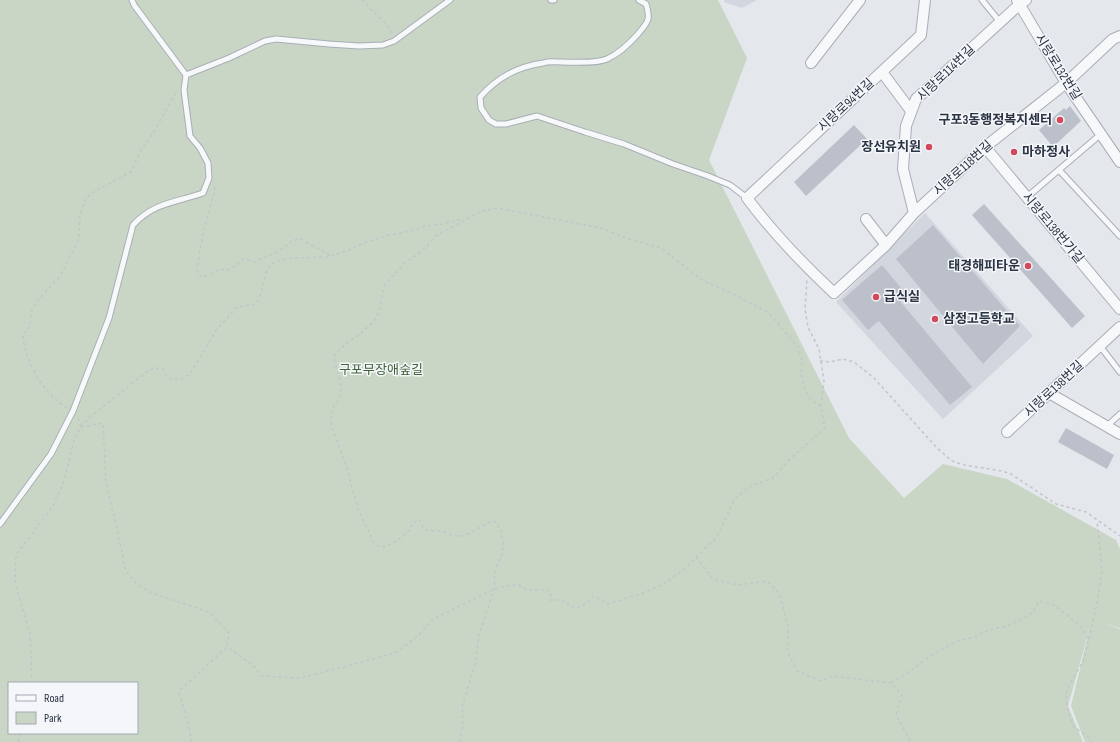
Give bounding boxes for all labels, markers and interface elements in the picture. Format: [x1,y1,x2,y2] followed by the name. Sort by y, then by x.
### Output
[1031,31,1085,103] street label: 시랑로132번길
[914,41,978,105] street label: 시랑로114번길
[815,75,877,135] street label: 시랑로94번길
[939,112,1052,128] place label: 구포3동행정복지센터
[1055,115,1065,125] marker: 구포3동행정복지센터
[930,137,996,199] street label: 시랑로118번길
[861,139,921,155] place label: 장선유치원
[924,142,934,152] marker: 장선유치원
[1022,144,1070,160] place label: 마하정사
[1009,147,1019,157] marker: 마하정사
[1019,189,1087,267] street label: 시랑로138번가길
[948,258,1020,274] place label: 태경해피타운
[1023,261,1033,271] marker: 태경해피타운
[884,289,920,305] place label: 급식실
[871,292,881,302] marker: 급식실
[943,311,1015,327] place label: 삼정고등학교
[930,314,940,324] marker: 삼정고등학교
[1021,357,1087,421] street label: 시랑로138번길
[339,362,423,378] park label: 구포무장애숲길
[8,682,138,734] legend
[44,691,64,706] text: Road
[44,711,62,726] text: Park

